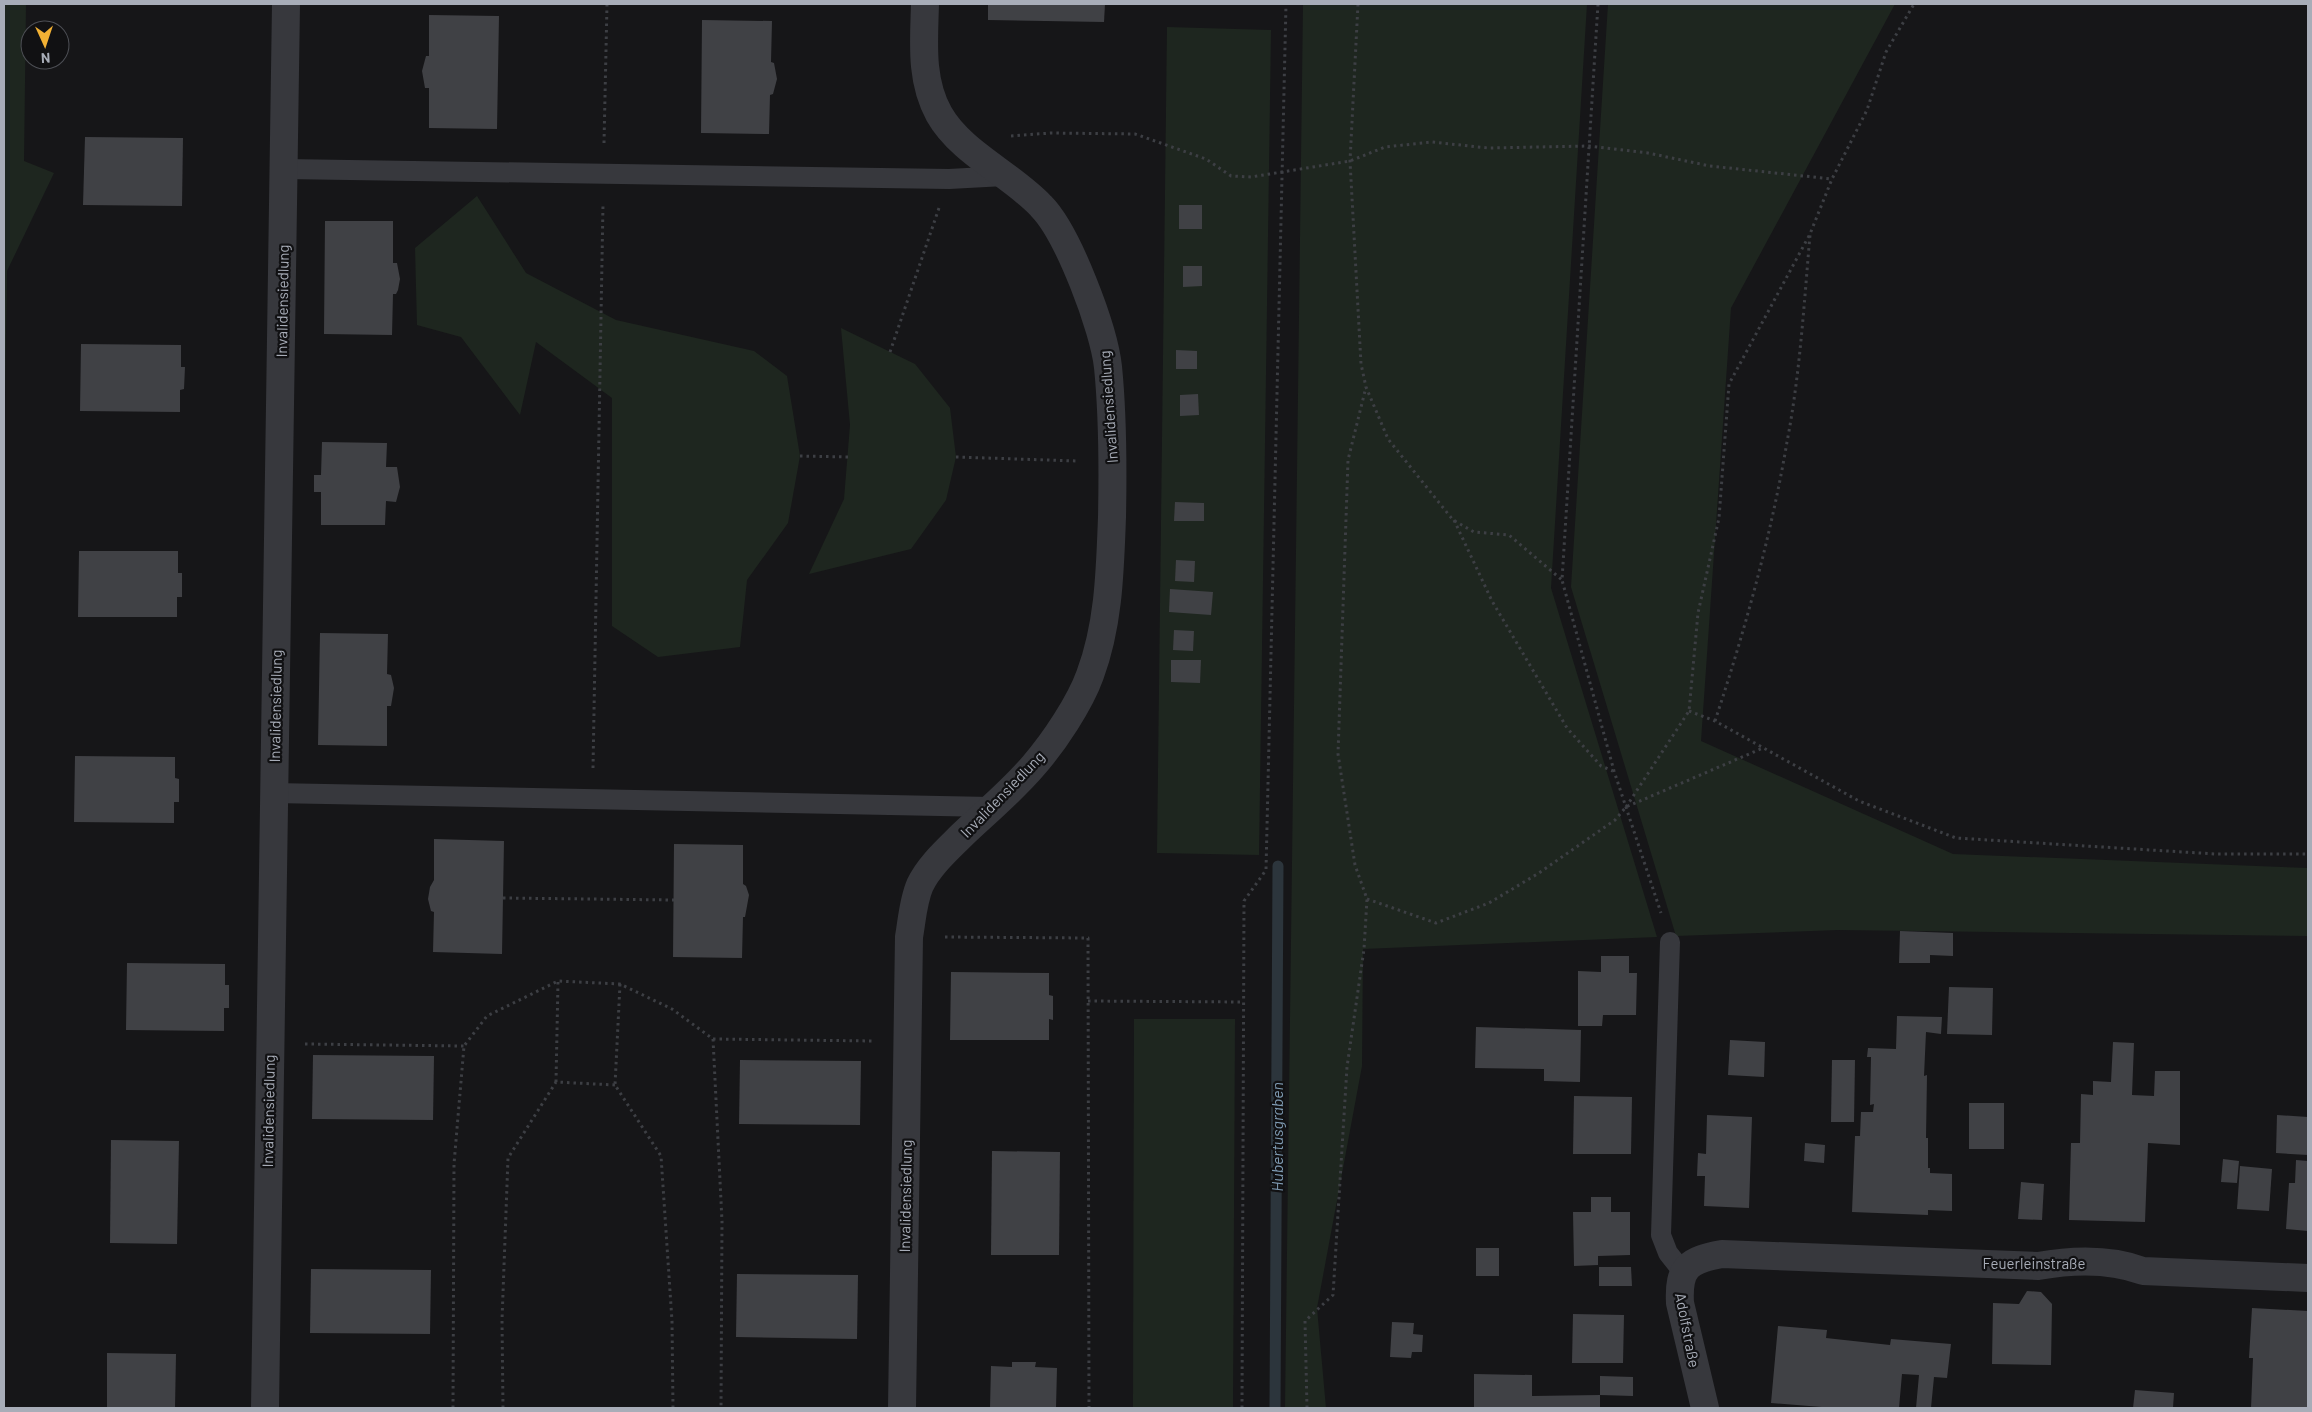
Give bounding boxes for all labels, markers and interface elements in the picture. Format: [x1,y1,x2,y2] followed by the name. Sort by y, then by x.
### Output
[20,20,70,70] north arrow
[41,50,51,67] text: N
[272,244,292,358] street label: Invalidensiedlung
[1095,350,1121,464] street label: Invalidensiedlung
[265,649,285,763] street label: Invalidensiedlung
[956,747,1048,841] street label: Invalidensiedlung
[258,1054,278,1168] street label: Invalidensiedlung
[1267,1082,1286,1192] water label: Hubertusgraben
[895,1139,915,1253] street label: Invalidensiedlung
[1983,1254,2085,1272] street label: Feuerleinstraße
[1672,1291,1704,1369] street label: Adolfstraße

